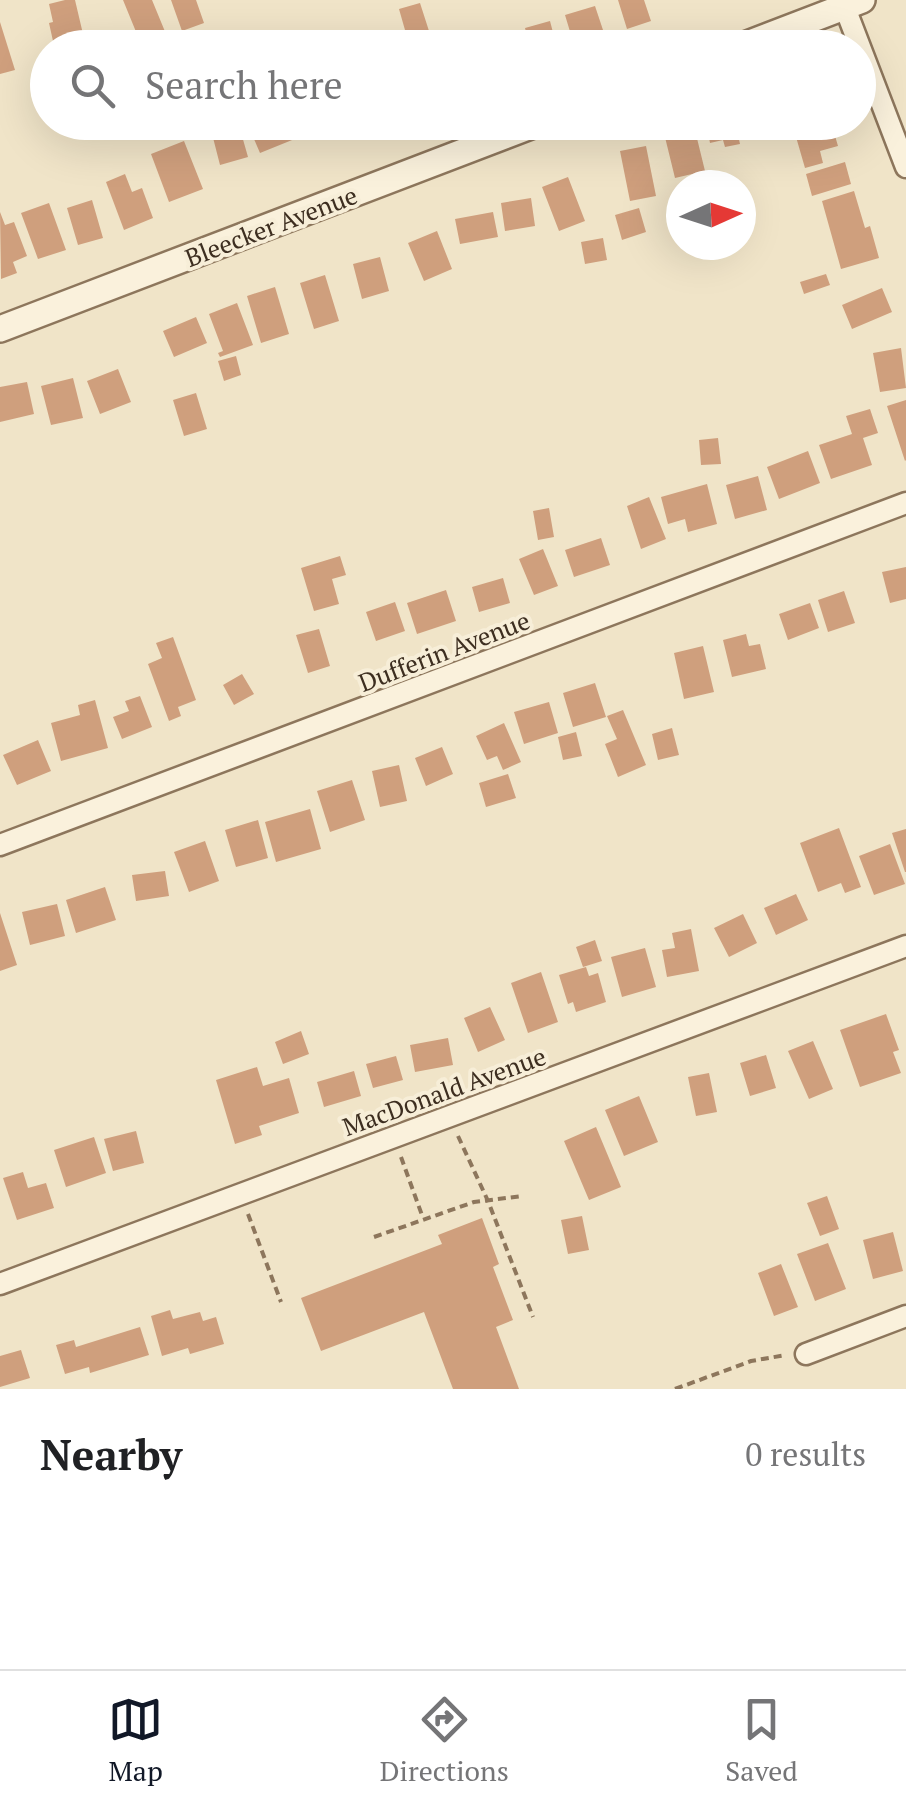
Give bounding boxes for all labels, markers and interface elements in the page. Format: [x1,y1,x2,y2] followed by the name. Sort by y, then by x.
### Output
[30,30,876,140] search box
[65,58,120,113] icon: search
[145,60,343,110] text: Search here
[666,170,756,260] north arrow
[180,178,362,274] street label: Bleecker Avenue
[354,603,534,699] street label: Dufferin Avenue
[338,1039,550,1143] street label: MacDonald Avenue
[40,1426,182,1482] text: Nearby
[745,1433,866,1475] text: 0 results
[108,1692,163,1789] tab: Map
[380,1692,509,1789] tab: Directions
[725,1692,798,1789] tab: Saved

